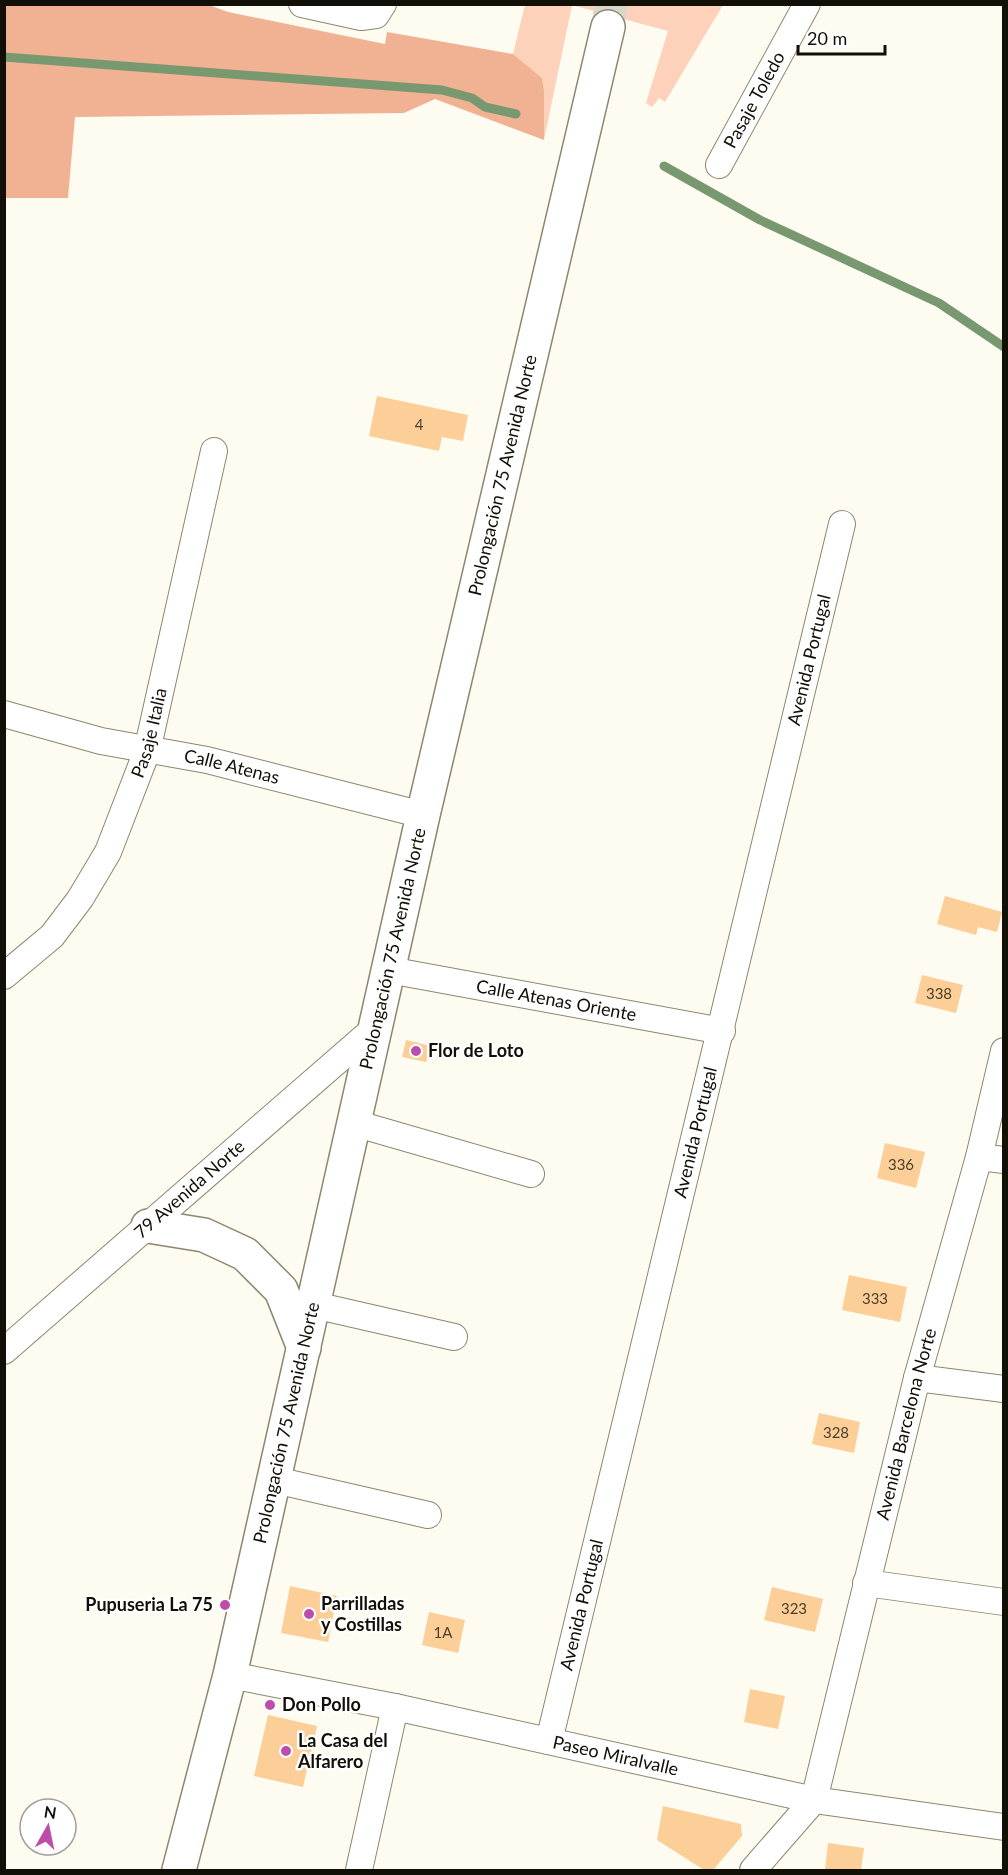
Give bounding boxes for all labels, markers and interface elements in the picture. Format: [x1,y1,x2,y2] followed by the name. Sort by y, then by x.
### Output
[798,18,885,56] scale bar
[807,27,847,49] text: 20 m
[718,47,789,152] street label: Pasaje Toledo
[463,352,541,598] street label: Prolongación 75 Avenida Norte
[415,415,424,433] house number: 4
[782,592,835,727] street label: Avenida Portugal
[126,686,171,781] street label: Pasaje Italia
[183,744,282,788] street label: Calle Atenas
[354,826,430,1071] street label: Prolongación 75 Avenida Norte
[474,974,638,1025] street label: Calle Atenas Oriente
[926,984,952,1002] house number: 338
[428,1039,524,1061] place label: Flor de Loto
[409,1044,423,1058] marker: Flor de Loto
[668,1064,721,1200] street label: Avenida Portugal
[129,1135,249,1243] street label: 79 Avenida Norte
[888,1155,914,1173] house number: 336
[862,1289,888,1307] house number: 333
[248,1300,323,1545] street label: Prolongación 75 Avenida Norte
[871,1325,940,1522] street label: Avenida Barcelona Norte
[823,1423,849,1441] house number: 328
[554,1537,607,1672] street label: Avenida Portugal
[321,1592,404,1635] place label: Parrilladas y Costillas
[85,1593,213,1615] place label: Pupuseria La 75
[218,1598,232,1612] marker: Pupuseria La 75
[781,1599,807,1617] house number: 323
[302,1607,316,1621] marker: Parrilladas y Costillas
[434,1623,453,1641] house number: 1A
[282,1693,361,1715] place label: Don Pollo
[263,1698,277,1712] marker: Don Pollo
[297,1729,388,1772] place label: La Casa del Alfarero
[551,1730,681,1780] street label: Paseo Miralvalle
[279,1744,293,1758] marker: La Casa del Alfarero
[18,1797,78,1857] north arrow
[43,1801,58,1822] text: N

